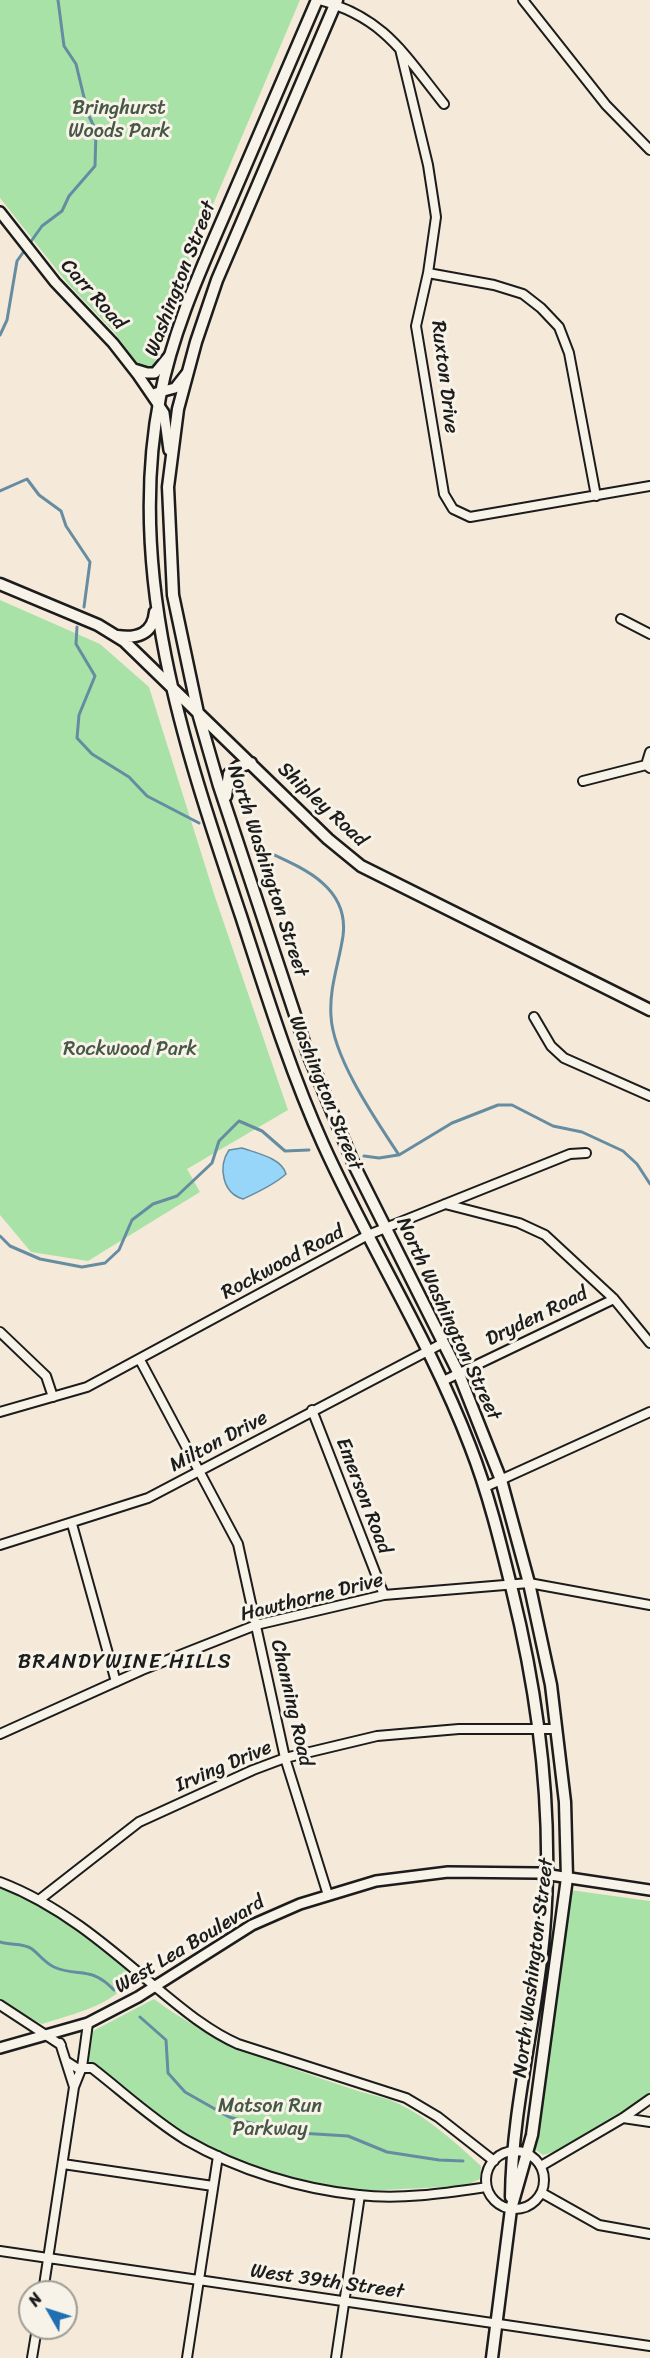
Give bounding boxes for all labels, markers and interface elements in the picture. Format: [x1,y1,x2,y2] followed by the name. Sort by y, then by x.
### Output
[68,97,170,144] park label: Bringhurst Woods Park
[140,198,222,360] street label: Washington Street
[55,255,131,335] street label: Carr Road
[425,319,463,435] street label: Ruxton Drive
[272,757,372,853] street label: Shipley Road
[221,762,313,980] street label: North Washington Street
[283,1012,367,1174] street label: Washington Street
[63,1038,197,1062] park label: Rockwood Park
[390,1214,506,1424] street label: North Washington Street
[218,1221,348,1305] street label: Rockwood Road
[482,1282,592,1352] street label: Dryden Road
[166,1406,272,1478] street label: Milton Drive
[330,1435,396,1557] street label: Emerson Road
[238,1569,386,1627] street label: Hawthorne Drive
[265,1637,317,1769] street label: Channing Road
[18,1650,232,1676] district label: BRANDYWINE HILLS
[172,1736,276,1798] street label: Irving Drive
[509,1857,559,2079] street label: North Washington Street
[111,1891,269,1999] street label: West Lea Boulevard
[218,2095,322,2142] park label: Matson Run Parkway
[249,2259,405,2305] street label: West 39th Street
[18,2280,78,2340] north arrow
[20,2286,50,2313] text: N

